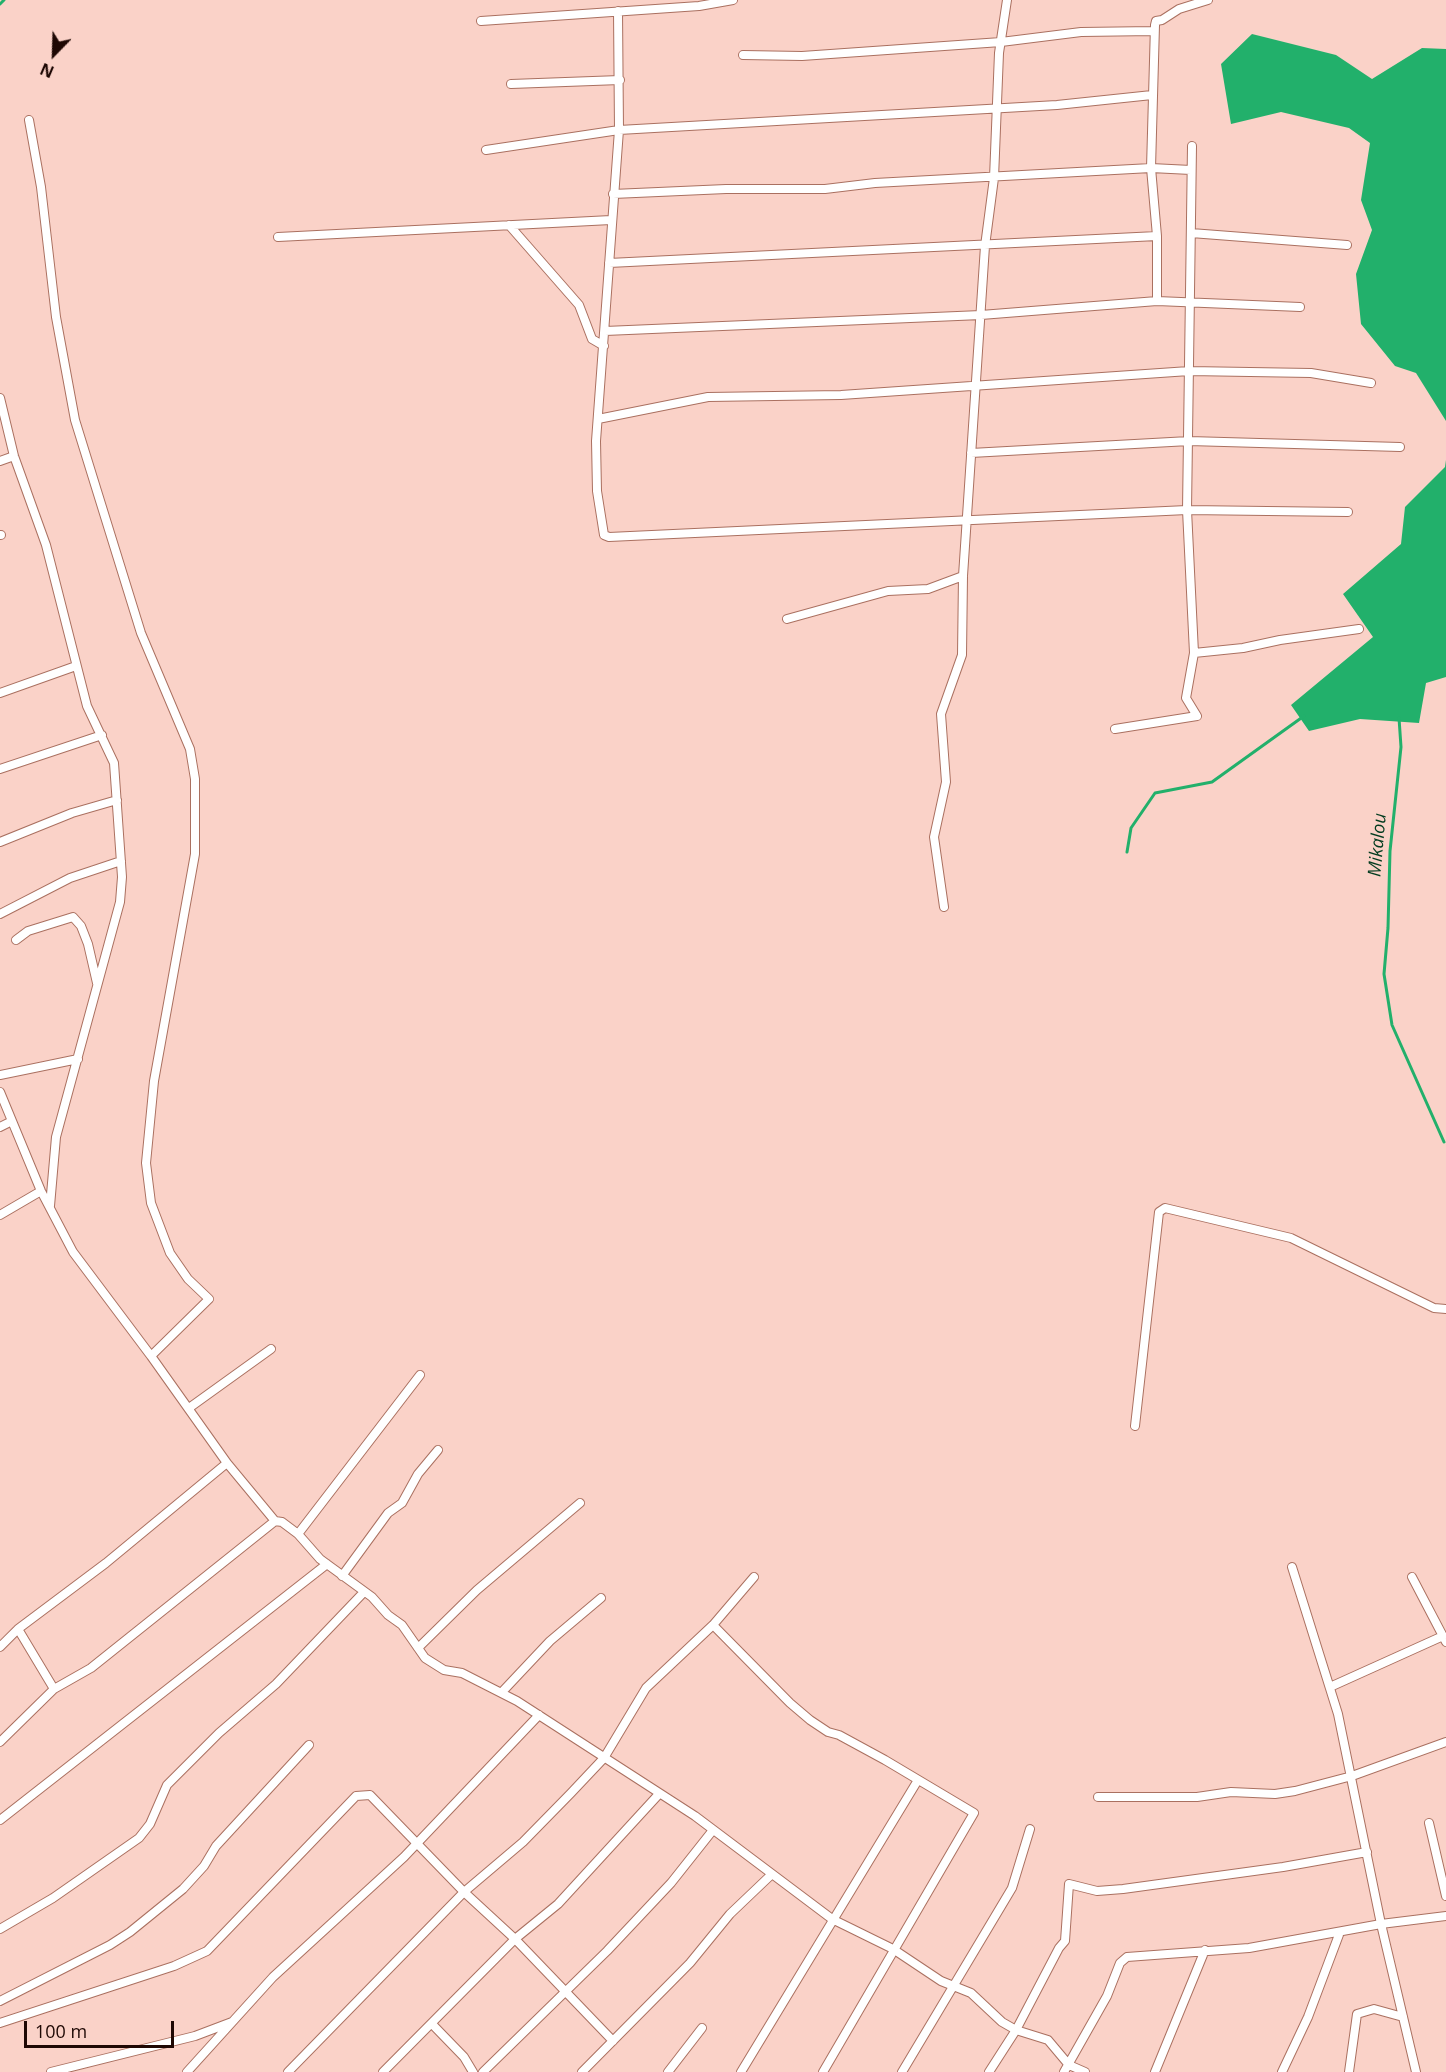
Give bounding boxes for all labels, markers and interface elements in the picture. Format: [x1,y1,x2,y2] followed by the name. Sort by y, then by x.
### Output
[24,24,84,84] north arrow
[37,58,57,83] text: N
[1364,812,1392,878] water label: Mikalou
[27,2009,177,2047] scale bar
[35,2019,87,2043] text: 100 m

